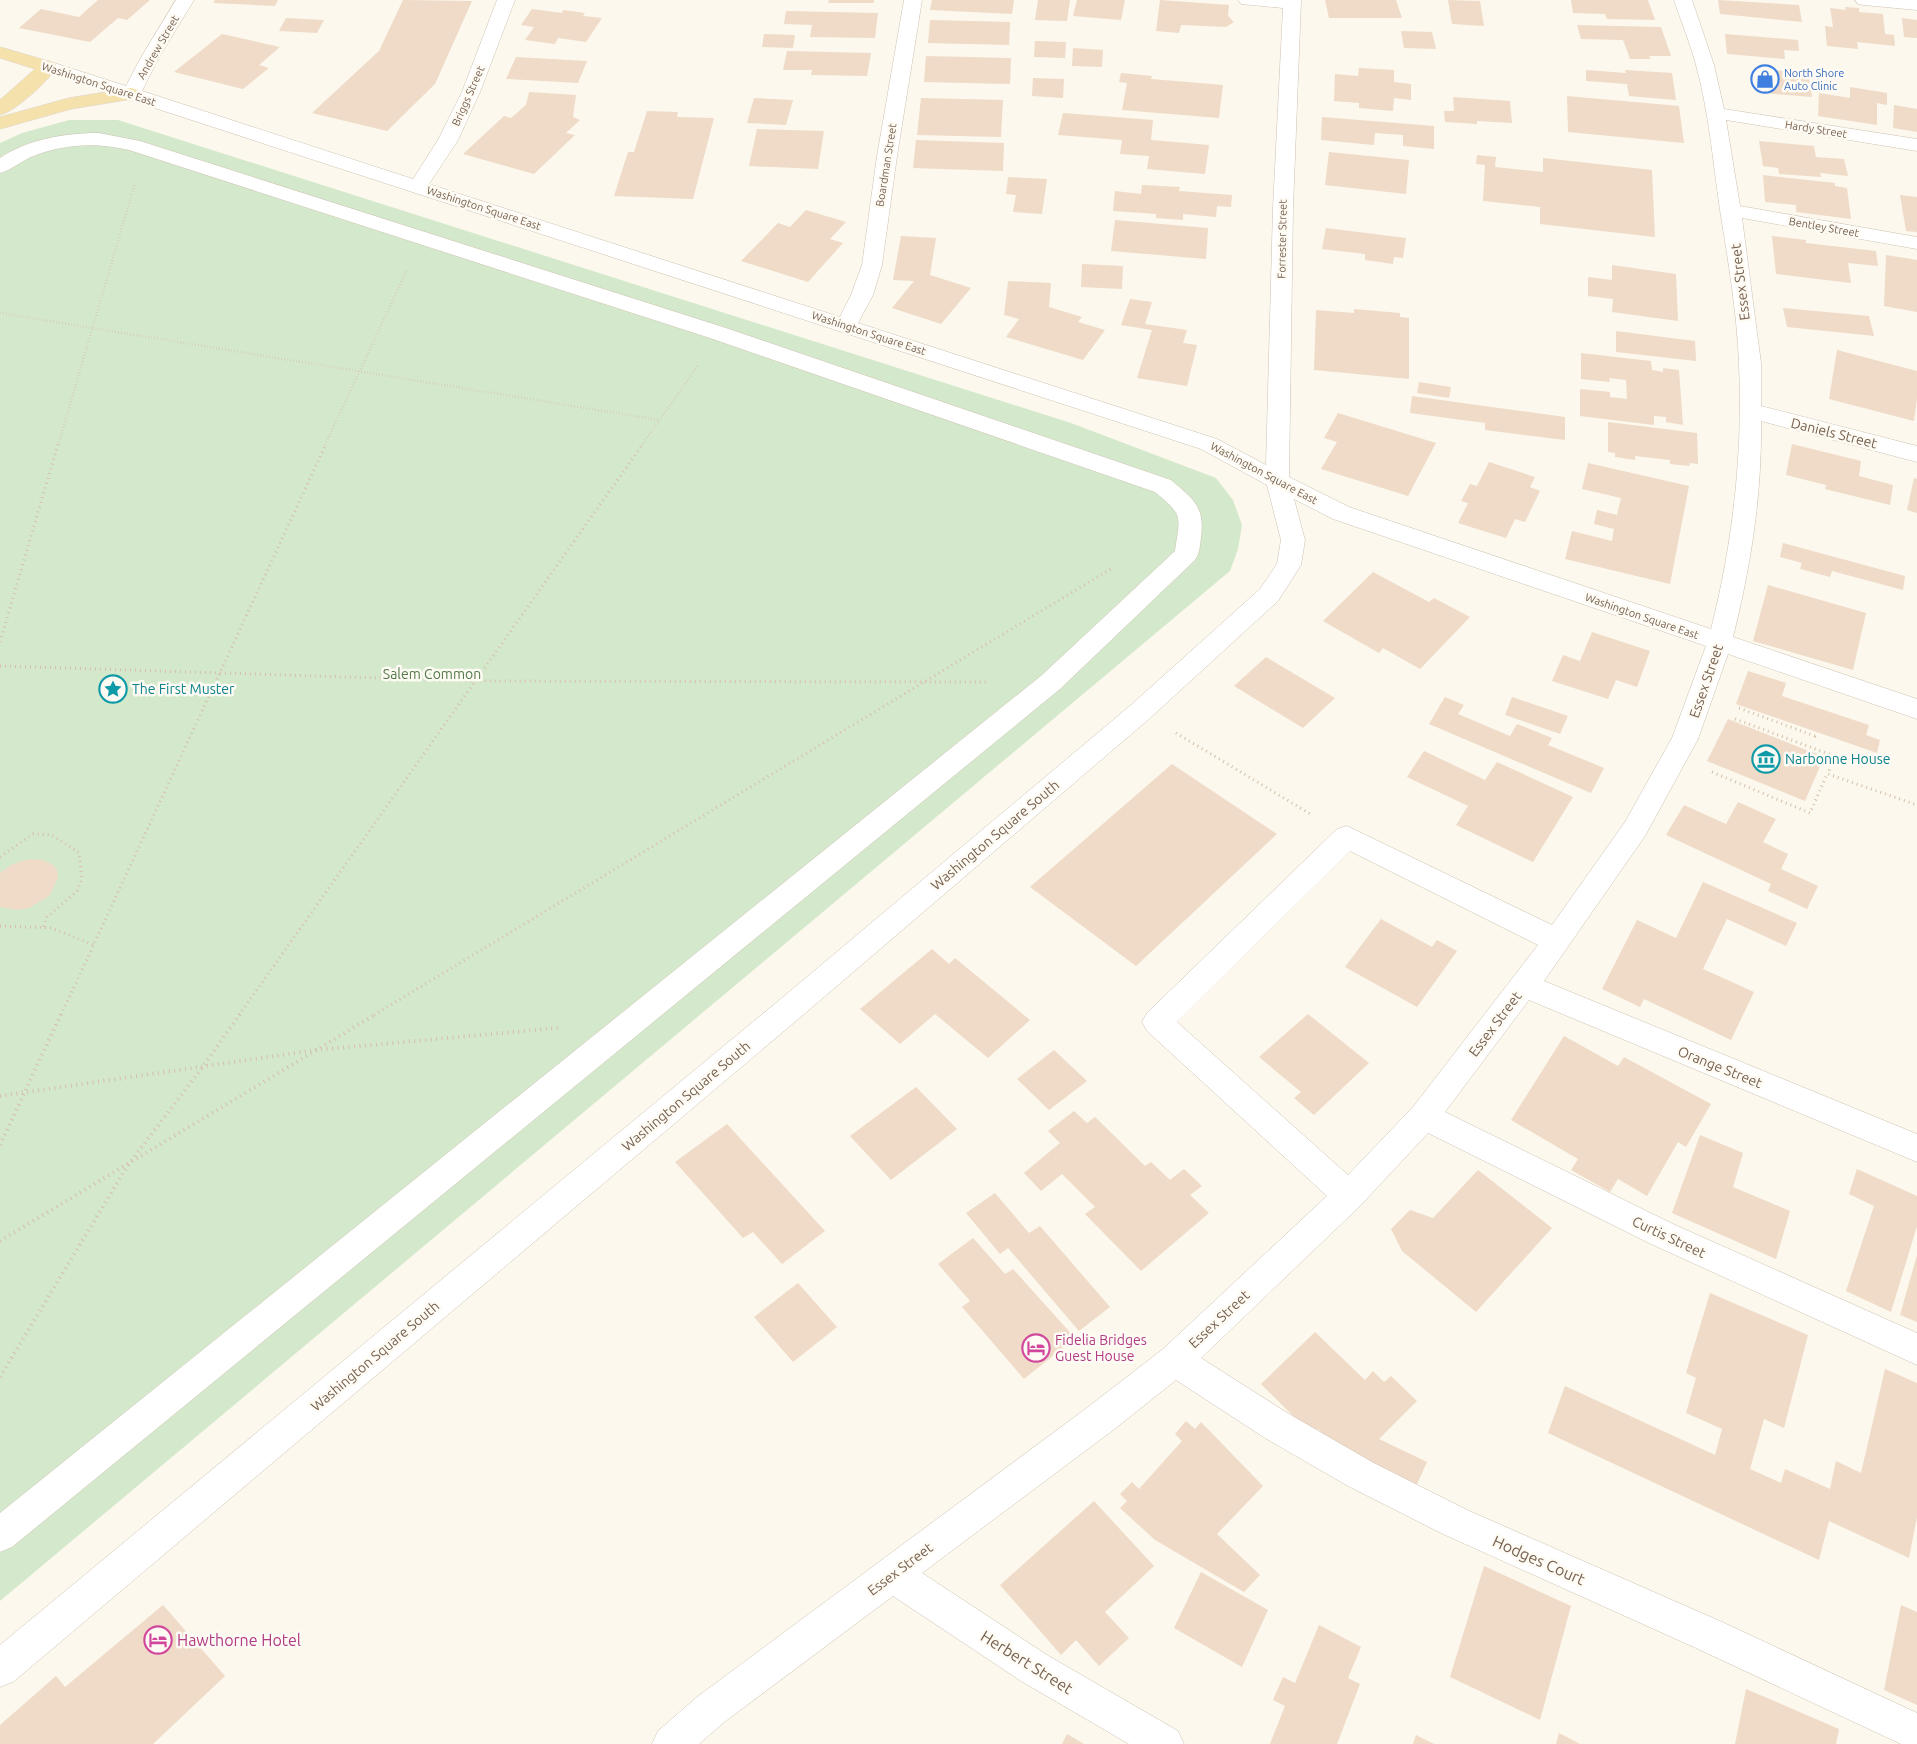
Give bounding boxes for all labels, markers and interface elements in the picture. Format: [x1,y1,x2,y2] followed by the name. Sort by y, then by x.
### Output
[135,12,181,81] street label: Andrew Street
[40,60,158,108] street label: Washington Square East
[449,63,487,128] street label: Briggs Street
[1750,64,1780,94] shop icon: North Shore Auto Clinic
[1784,67,1844,92] place label: North Shore Auto Clinic
[1784,118,1848,140] street label: Hardy Street
[873,122,899,208] street label: Boardman Street
[425,184,543,232] street label: Washington Square East
[1275,199,1289,279] street label: Forrester Street
[1788,215,1861,239] street label: Bentley Street
[1727,242,1753,321] street label: Essex Street
[810,309,928,357] street label: Washington Square East
[1789,415,1879,452] street label: Daniels Street
[1209,440,1320,507] street label: Washington Square East
[1584,591,1701,641] street label: Washington Square East
[1686,641,1726,720] street label: Essex Street
[383,666,481,682] park label: Salem Common
[98,674,128,704] place icon: The First Muster
[132,681,235,697] place label: The First Muster
[1751,744,1781,774] museum icon: Narbonne House
[1785,751,1891,767] place label: Narbonne House
[928,777,1062,893] street label: Washington Square South
[1465,988,1525,1060] street label: Essex Street
[619,1038,753,1154] street label: Washington Square South
[1676,1043,1765,1091] street label: Orange Street
[1630,1213,1709,1261] street label: Curtis Street
[1185,1287,1253,1351] street label: Essex Street
[308,1298,442,1414] street label: Washington Square South
[1055,1332,1147,1364] place label: Fidelia Bridges Guest House
[1021,1333,1051,1363] hotel icon: Fidelia Bridges Guest House
[1490,1532,1589,1589] street label: Hodges Court
[864,1539,936,1599] street label: Essex Street
[143,1625,173,1655] hotel icon: Hawthorne Hotel
[978,1627,1077,1698] street label: Herbert Street
[177,1631,301,1649] place label: Hawthorne Hotel

